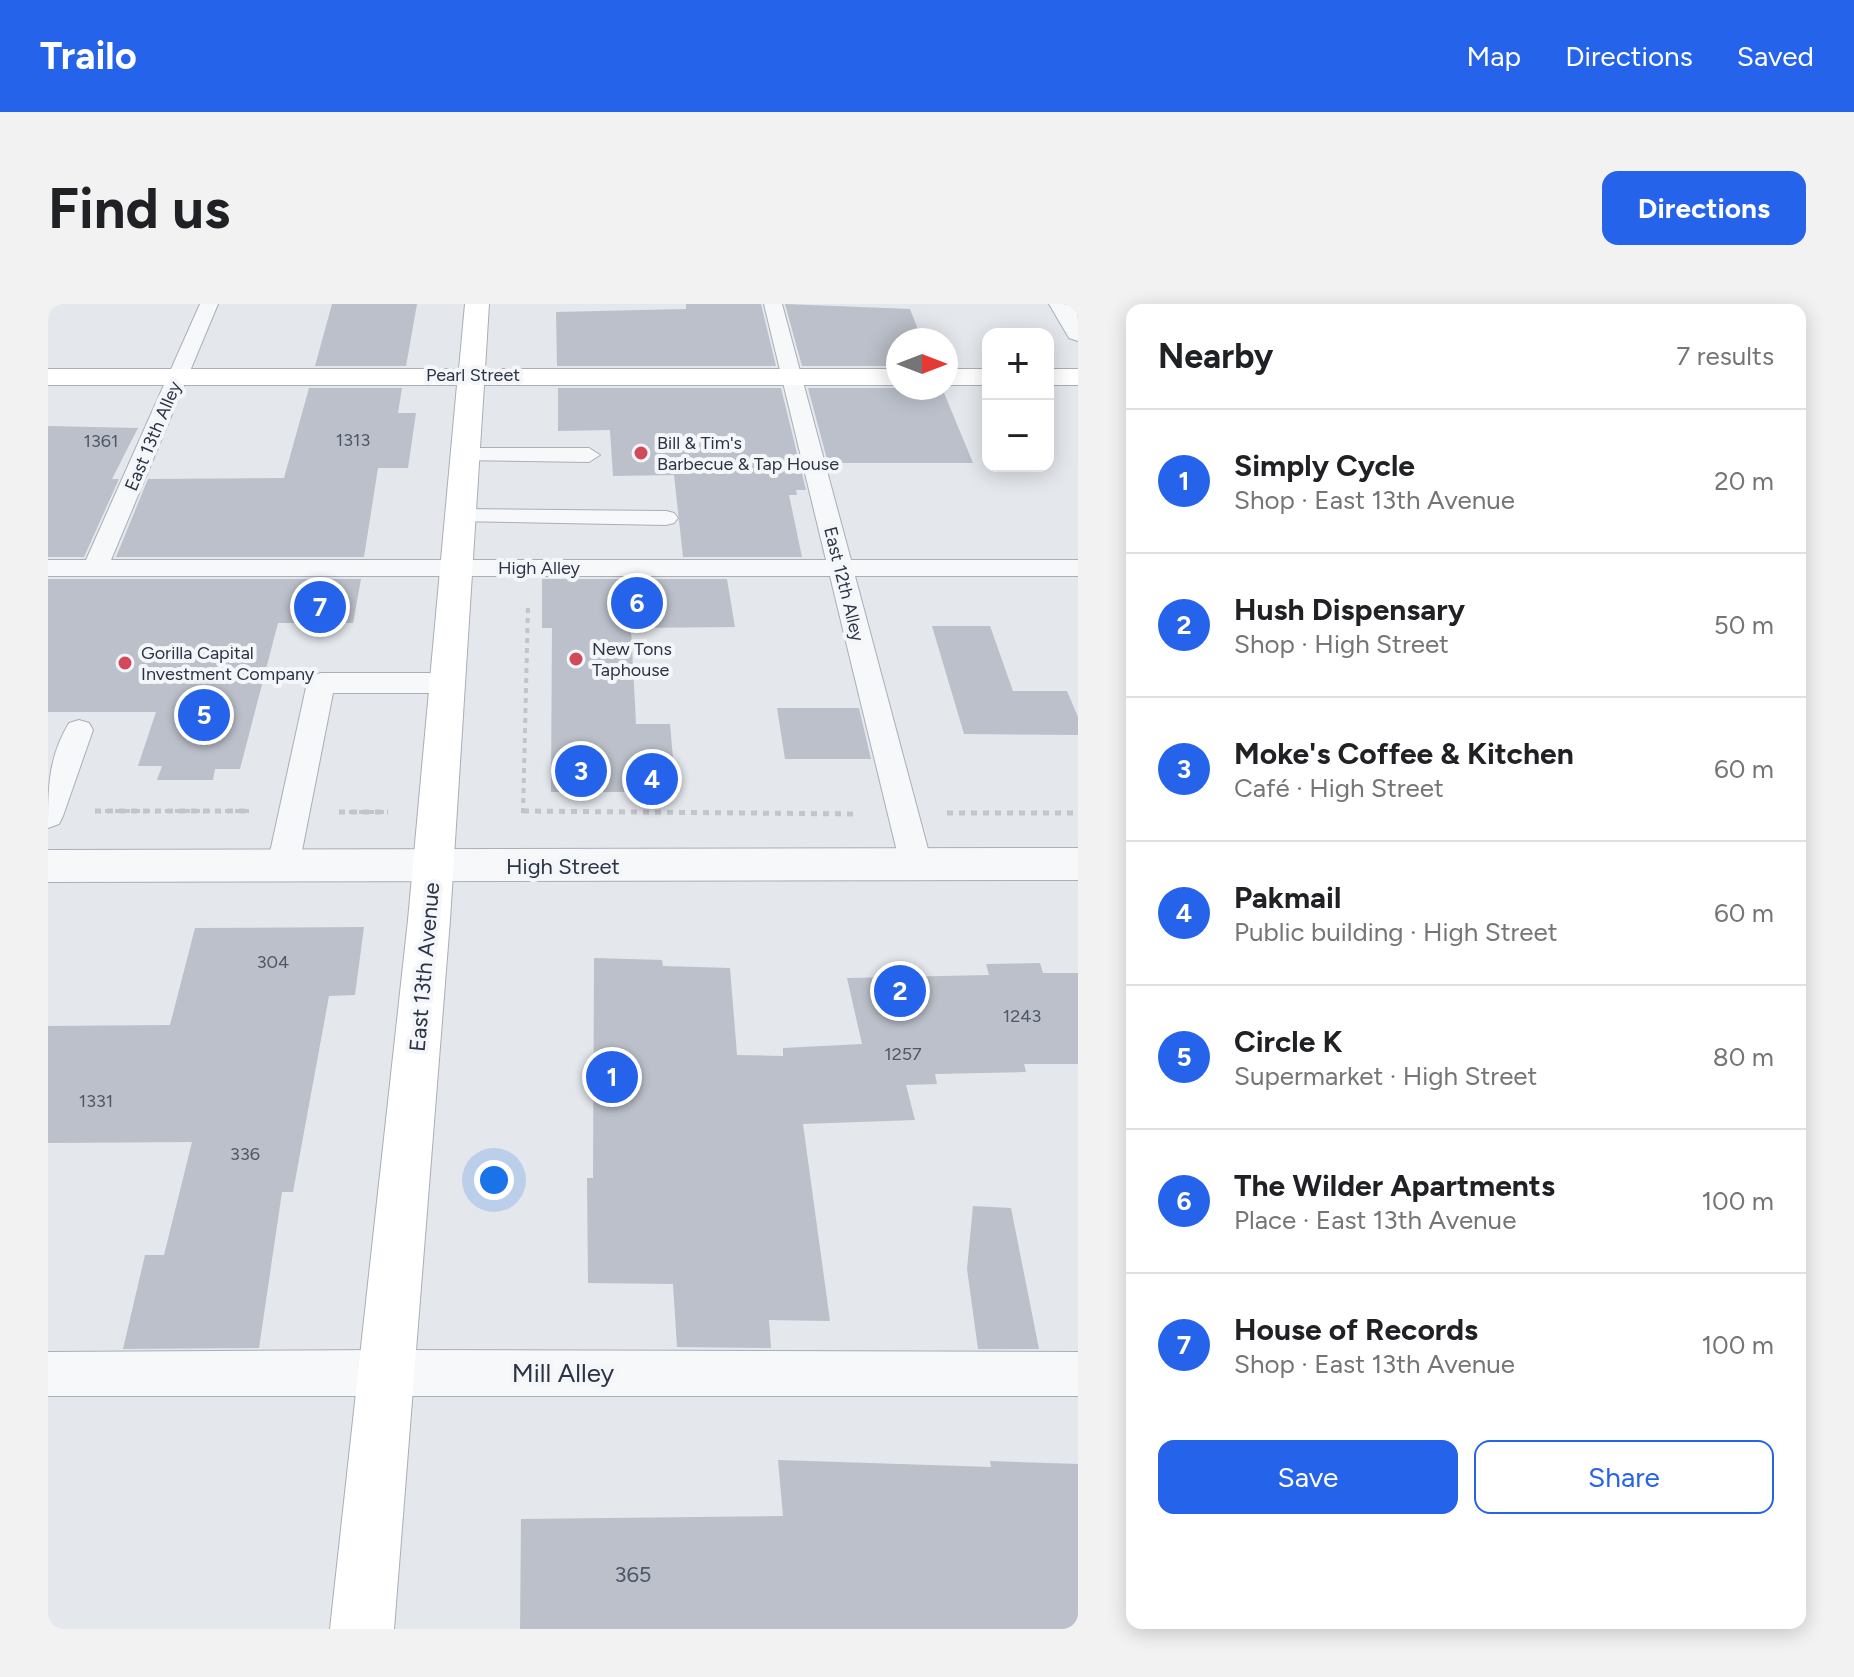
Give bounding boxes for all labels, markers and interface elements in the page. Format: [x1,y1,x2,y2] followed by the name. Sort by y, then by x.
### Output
[40,33,137,79] text: Trailo
[1467,39,1521,73] text: Map
[1565,39,1693,73] text: Directions
[1737,39,1814,73] text: Saved
[1602,171,1806,245] button: Directions
[48,175,230,242] text: Find us
[886,328,958,400] north arrow
[982,328,1054,472] map controls
[982,328,1054,400] button: +
[1158,336,1273,377] text: Nearby
[1676,340,1774,372] text: 7 results
[426,364,520,386] street label: Pearl Street
[120,377,186,494] street label: East 13th Alley
[982,400,1054,472] button: −
[336,429,370,451] house number: 1313
[84,430,118,452] house number: 1361
[657,432,839,475] place label: Bill & Tim's Barbecue & Tap House
[632,444,650,462] marker: Bill & Tim's Barbecue & Tap House
[1234,447,1415,484] text: Simply Cycle
[1179,465,1189,497] text: 1
[1714,465,1774,497] text: 20 m
[1234,484,1515,516] text: Shop · East 13th Avenue
[819,524,869,644] street label: East 12th Alley
[498,557,580,579] street label: High Alley
[611,573,663,633] pin: 6
[294,577,346,637] pin: 7
[1234,591,1465,628] text: Hush Dispensary
[1176,609,1192,641] text: 2
[1714,609,1774,641] text: 50 m
[1234,628,1449,660] text: Shop · High Street
[592,638,672,681] place label: New Tons Taphouse
[141,642,315,685] place label: Gorilla Capital Investment Company
[567,650,585,668] marker: New Tons Taphouse
[116,654,134,672] marker: Gorilla Capital Investment Company
[178,685,230,745] pin: 5
[1234,735,1574,772] text: Moke's Coffee & Kitchen
[555,741,607,801] pin: 3
[626,749,678,809] pin: 4
[1177,753,1191,785] text: 3
[1714,753,1774,785] text: 60 m
[1234,772,1444,804] text: Café · High Street
[506,853,620,880] street label: High Street
[1234,879,1341,916] text: Pakmail
[404,881,445,1053] street label: East 13th Avenue
[1176,897,1192,929] text: 4
[1714,897,1774,929] text: 60 m
[1234,916,1557,948] text: Public building · High Street
[257,951,289,973] house number: 304
[874,961,926,1021] pin: 2
[1003,1005,1041,1027] house number: 1243
[1234,1023,1342,1060] text: Circle K
[1176,1041,1192,1073] text: 5
[1713,1041,1774,1073] text: 80 m
[884,1043,922,1065] house number: 1257
[586,1047,638,1107] pin: 1
[1234,1060,1537,1092] text: Supermarket · High Street
[79,1090,113,1112] house number: 1331
[230,1143,260,1165] house number: 336
[474,1160,514,1200] your location
[1234,1167,1555,1204] text: The Wilder Apartments
[1176,1185,1192,1217] text: 6
[1701,1185,1774,1217] text: 100 m
[1234,1204,1516,1236] text: Place · East 13th Avenue
[1234,1311,1478,1348] text: House of Records
[1177,1329,1191,1361] text: 7
[1701,1329,1774,1361] text: 100 m
[1234,1348,1515,1380] text: Shop · East 13th Avenue
[512,1357,615,1389] street label: Mill Alley
[1158,1440,1458,1514] button: Save
[1474,1440,1774,1514] button: Share
[614,1561,652,1588] house number: 365

